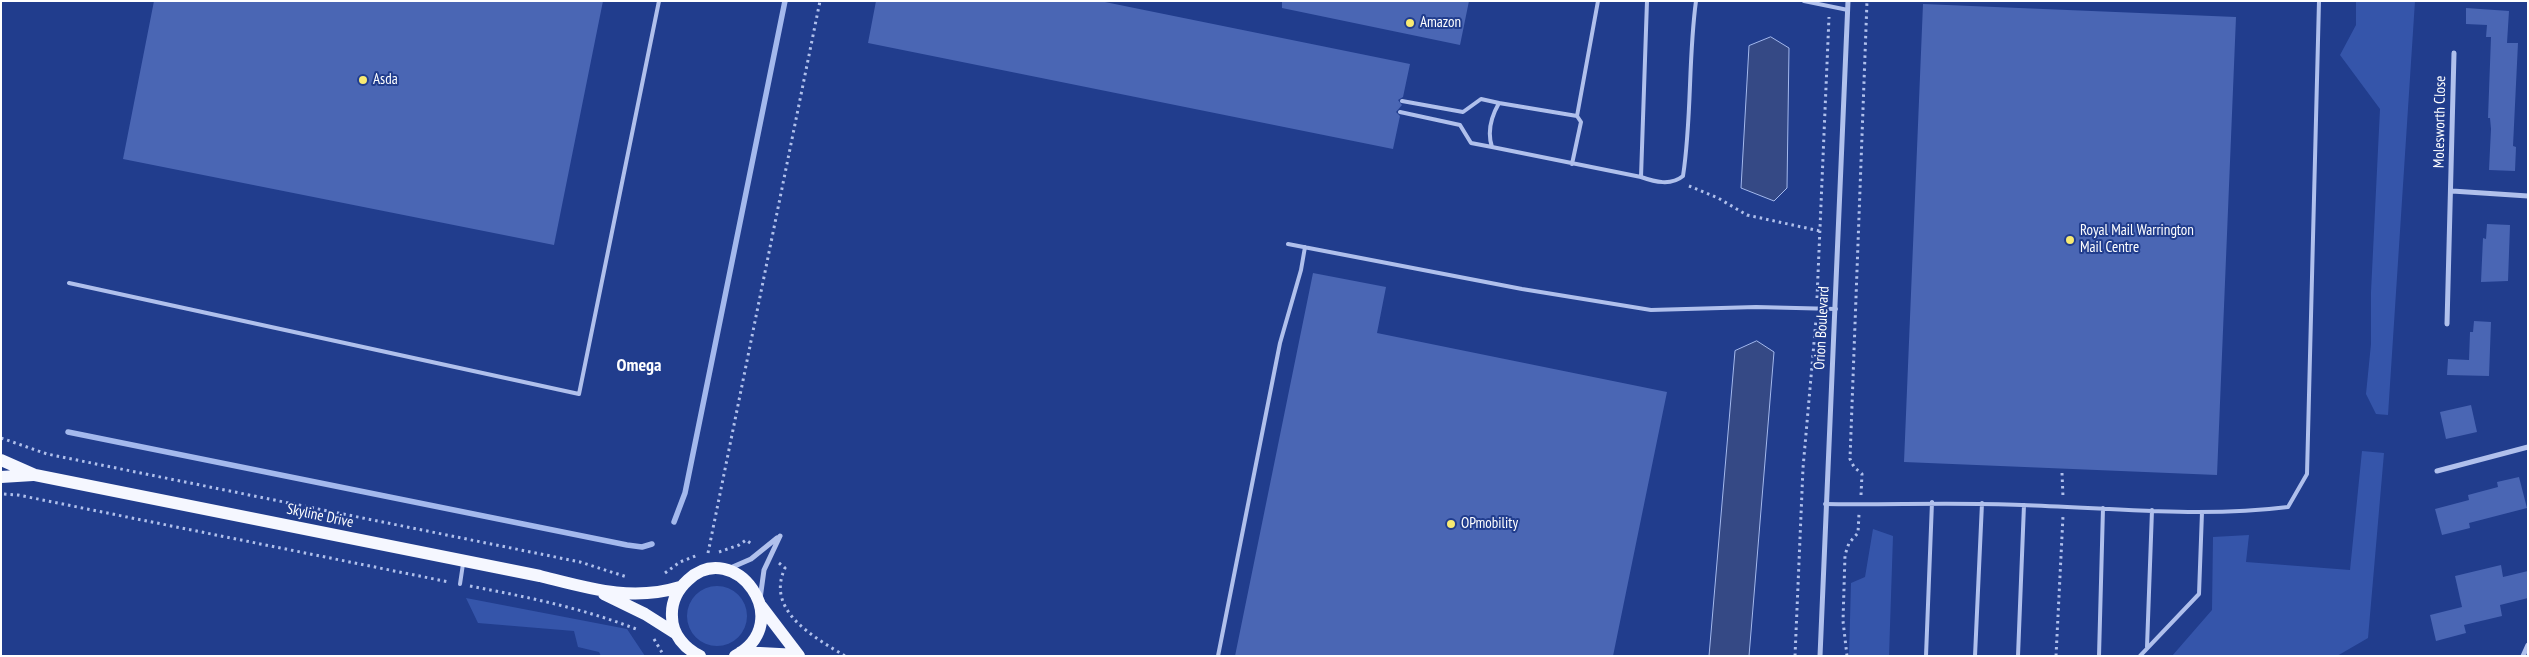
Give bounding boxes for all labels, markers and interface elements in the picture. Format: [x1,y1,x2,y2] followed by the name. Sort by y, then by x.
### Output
[1420,14,1461,32] place label: Amazon
[1404,17,1416,29] marker: Amazon
[373,71,398,89] place label: Asda
[357,74,369,86] marker: Asda
[2430,76,2450,168] street label: Molesworth Close
[2080,222,2194,257] place label: Royal Mail Warrington Mail Centre
[2064,234,2076,246] marker: Royal Mail Warrington Mail Centre
[1811,286,1833,370] street label: Orion Boulevard
[617,355,661,377] district label: Omega
[285,500,355,532] street label: Skyline Drive
[1461,515,1518,533] place label: OPmobility
[1445,518,1457,530] marker: OPmobility

